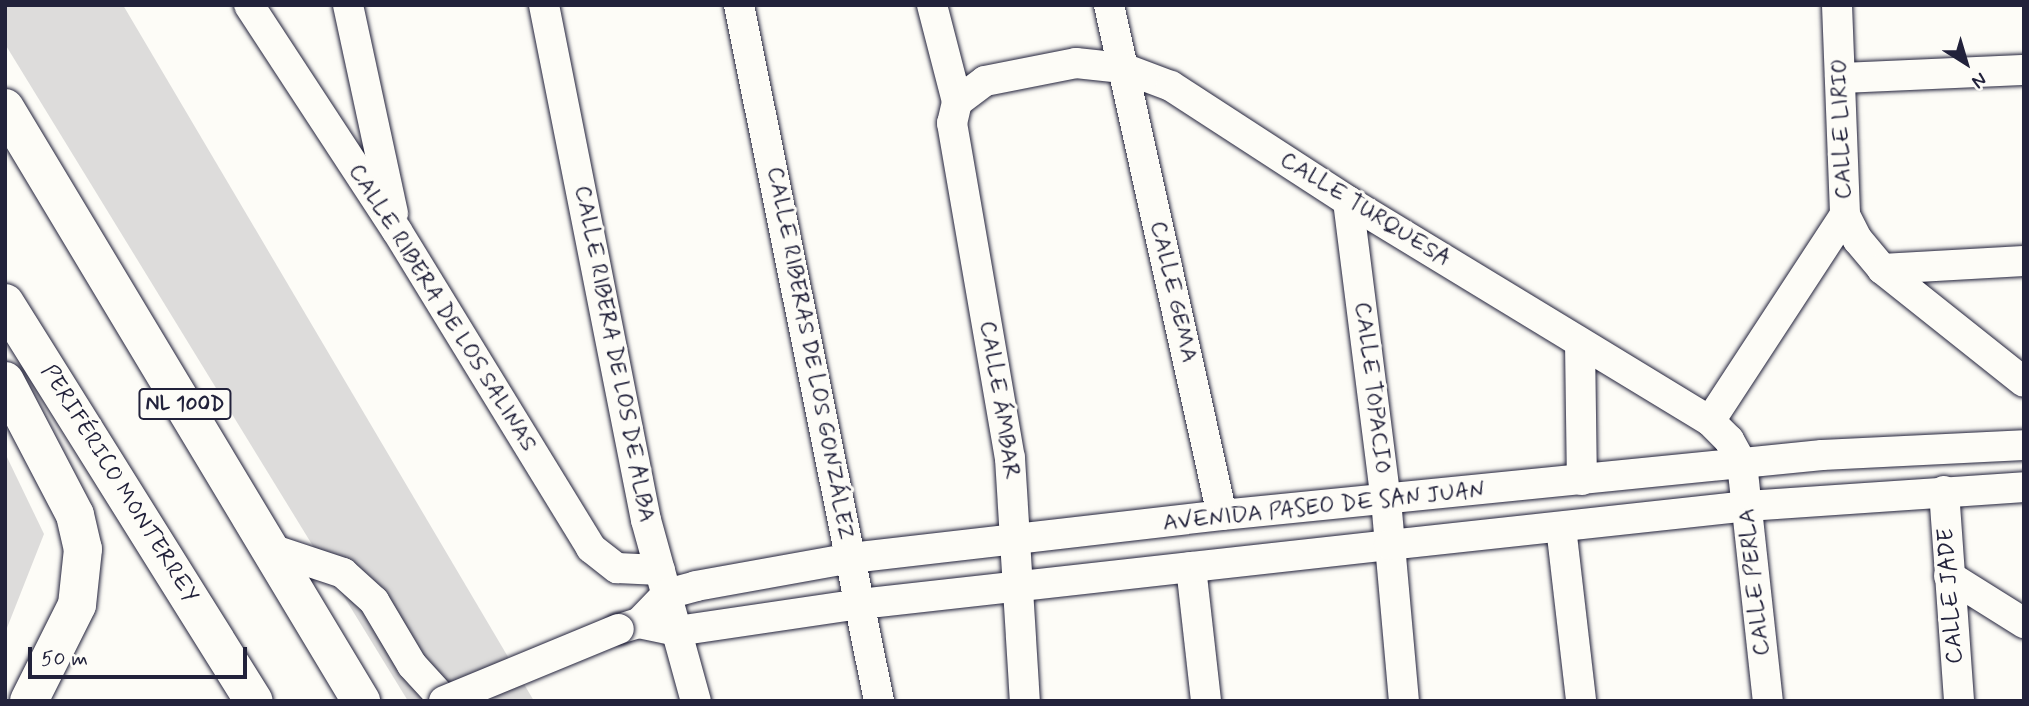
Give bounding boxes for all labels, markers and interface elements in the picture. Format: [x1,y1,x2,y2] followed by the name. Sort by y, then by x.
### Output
[1931,28,2001,98] north arrow
[1826,55,1858,203] street label: CALLE LIRIO
[1966,66,1992,94] text: N
[1276,147,1454,273] street label: CALLE TURQUESA
[337,152,547,464] street label: CALLE RIBERA DE LOS SALINAS
[759,160,861,546] street label: CALLE RIBERAS DE LOS GONZÁLEZ
[567,180,661,528] street label: CALLE RIBERA DE LOS DE ALBA
[1143,219,1203,365] street label: CALLE GEMA
[1348,302,1396,474] street label: CALLE TOPACIO
[973,319,1025,481] street label: CALLE ÁMBAR
[34,360,204,608] street label: PERIFÉRICO MONTERREY
[138,386,232,422] road number: NL 100D
[1161,476,1487,538] street label: AVENIDA PASEO DE SAN JUAN
[1734,507,1776,657] street label: CALLE PERLA
[1932,526,1970,666] street label: CALLE JADE
[32,632,250,676] scale bar
[41,645,88,673] text: 50 m

